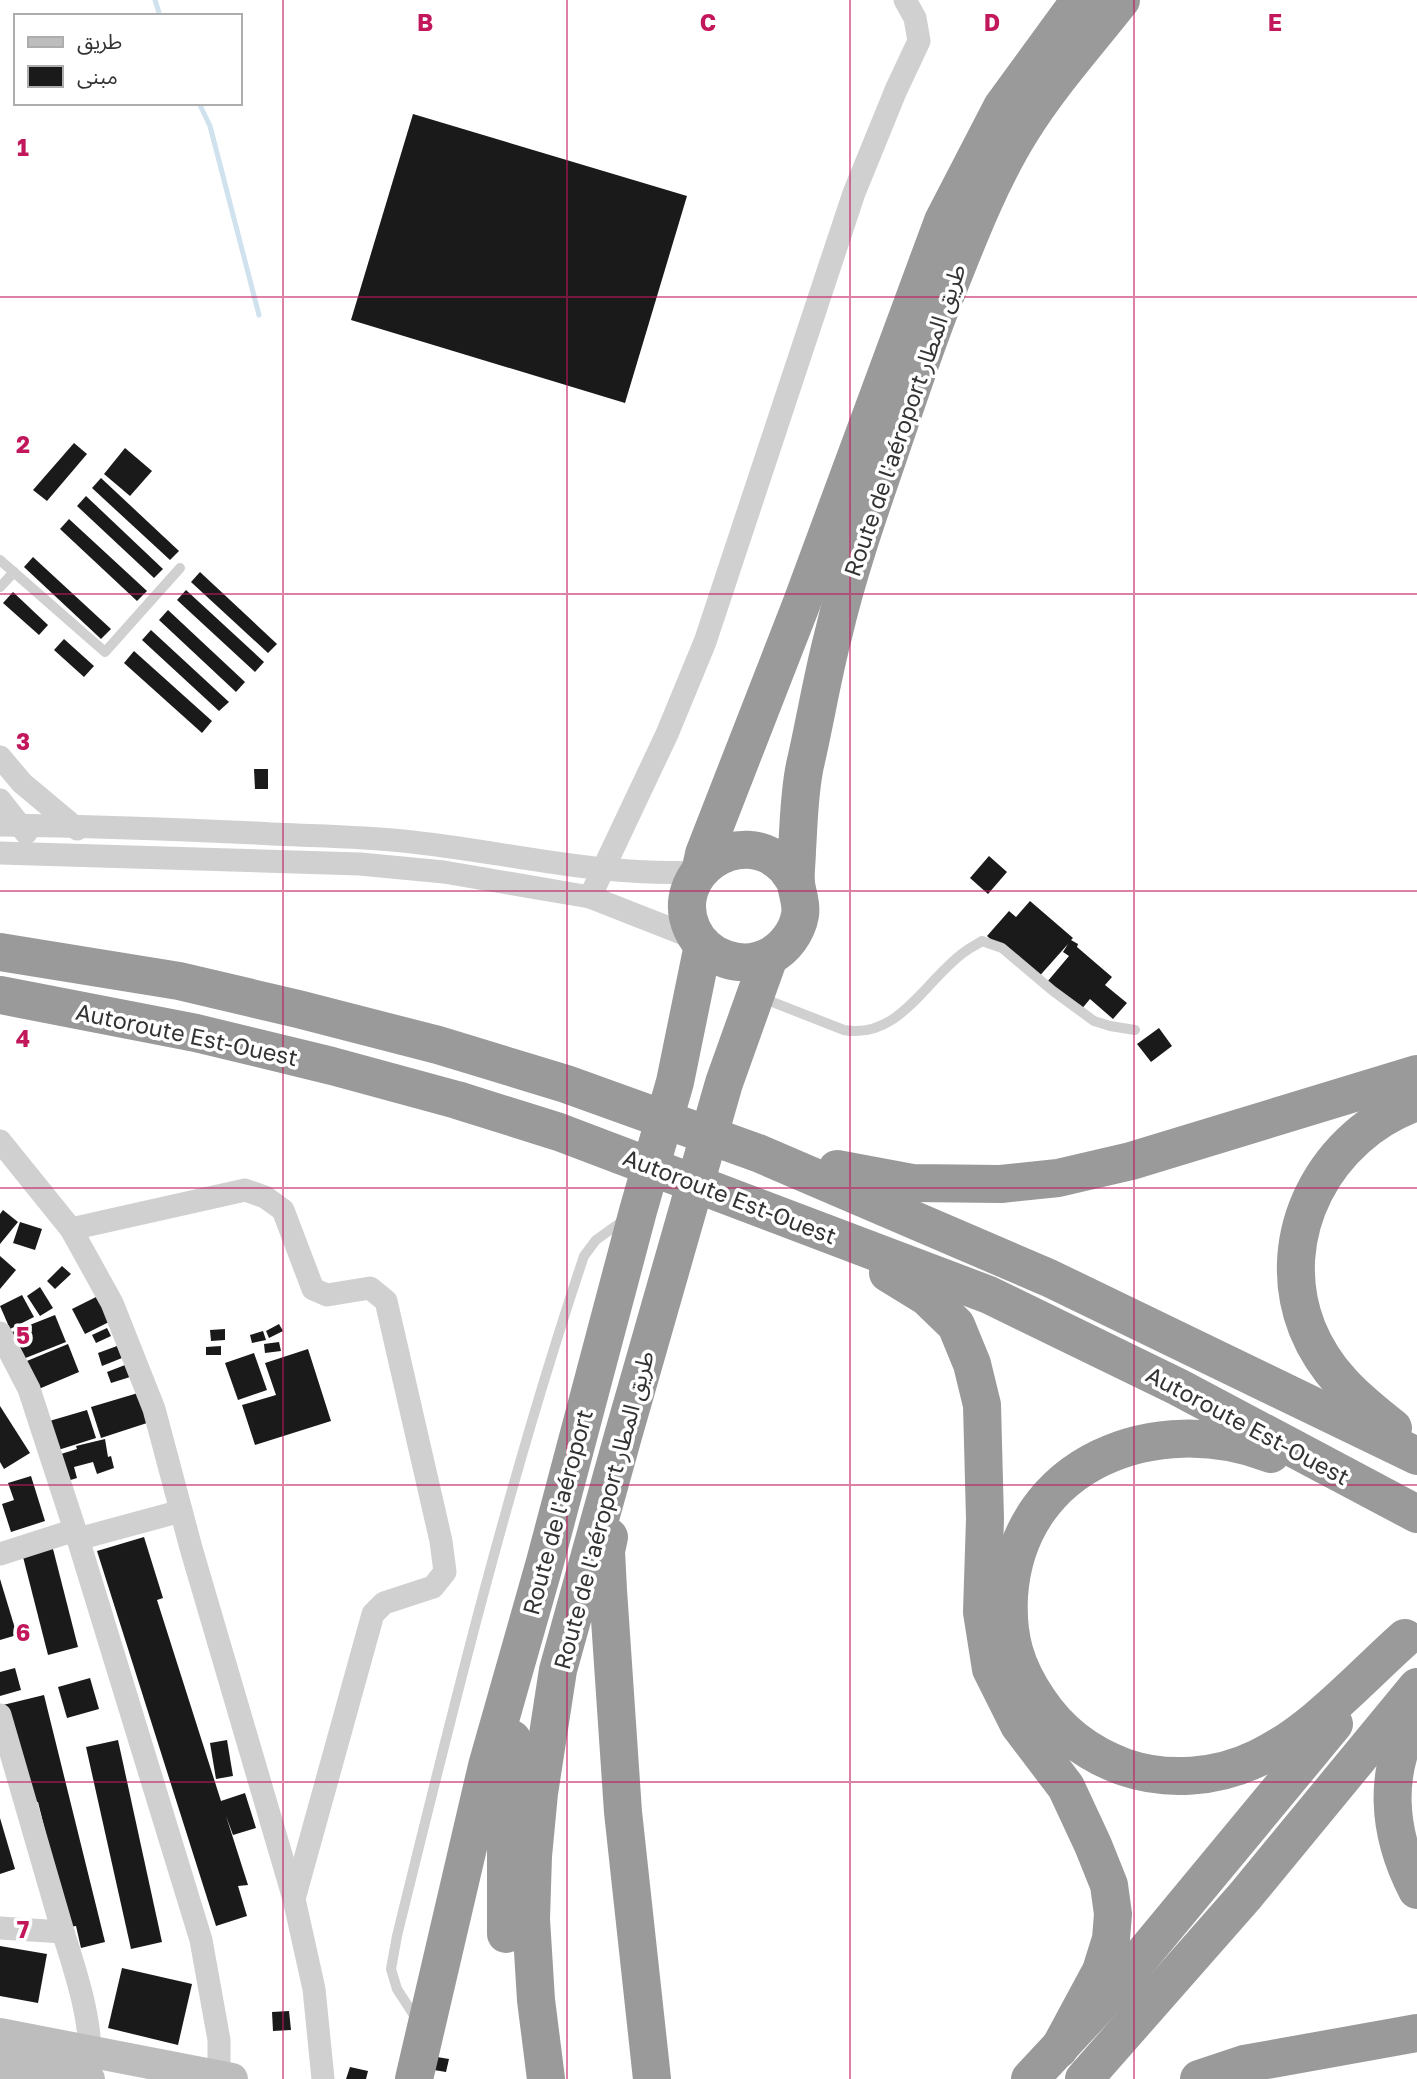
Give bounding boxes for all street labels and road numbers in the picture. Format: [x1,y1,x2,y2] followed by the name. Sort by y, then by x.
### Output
[837,260,972,580] street label: Route de l'aéroport طريق المطار
[74,997,300,1071] street label: Autoroute Est-Ouest
[619,1142,841,1250] street label: Autoroute Est-Ouest
[547,1348,659,1672] street label: Route de l'aéroport طريق المطار
[1142,1360,1354,1490] street label: Autoroute Est-Ouest
[516,1406,598,1618] street label: Route de l'aéroport

